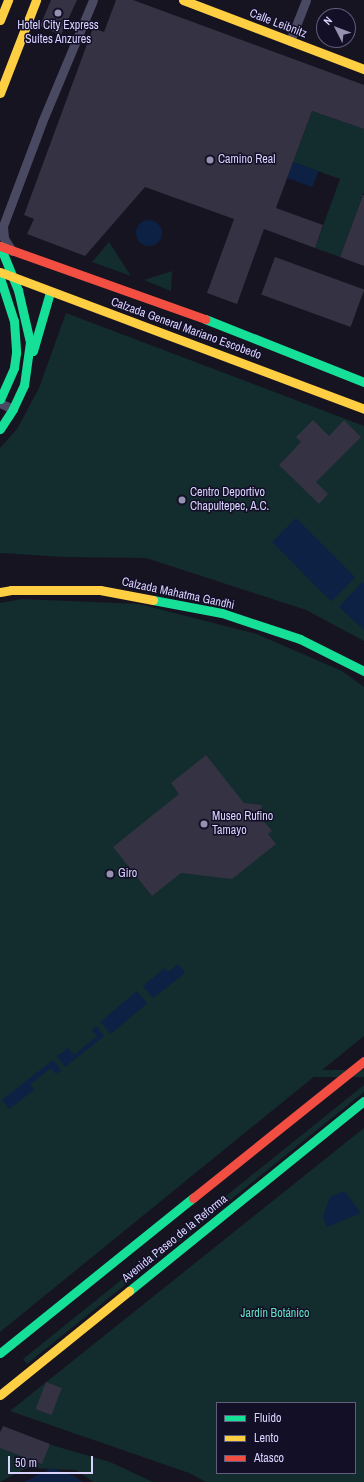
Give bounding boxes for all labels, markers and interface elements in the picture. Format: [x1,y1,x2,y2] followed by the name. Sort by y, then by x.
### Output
[247,6,309,42] street label: Calle Leibnitz
[53,8,63,18] marker: Hotel City Express Suites Anzures
[316,8,356,48] north arrow
[320,14,335,28] text: N
[17,19,99,47] place label: Hotel City Express Suites Anzures
[218,153,275,167] place label: Camino Real
[205,155,215,165] marker: Camino Real
[109,295,263,363] street label: Calzada General Mariano Escobedo
[190,486,270,514] place label: Centro Deportivo Chapultepec, A.C.
[177,495,187,505] marker: Centro Deportivo Chapultepec, A.C.
[120,575,236,613] street label: Calzada Mahatma Gandhi
[212,810,273,838] place label: Museo Rufino Tamayo
[199,819,209,829] marker: Museo Rufino Tamayo
[118,867,137,881] place label: Giro
[105,869,115,879] marker: Giro
[120,1192,230,1286] street label: Avenida Paseo de la Reforma
[241,1307,309,1321] park label: Jardín Botánico
[216,1402,356,1474] legend
[254,1410,281,1426] text: Fluido
[254,1430,279,1446] text: Lento
[10,1448,95,1474] scale bar
[254,1450,284,1466] text: Atasco
[15,1455,37,1471] text: 50 m

